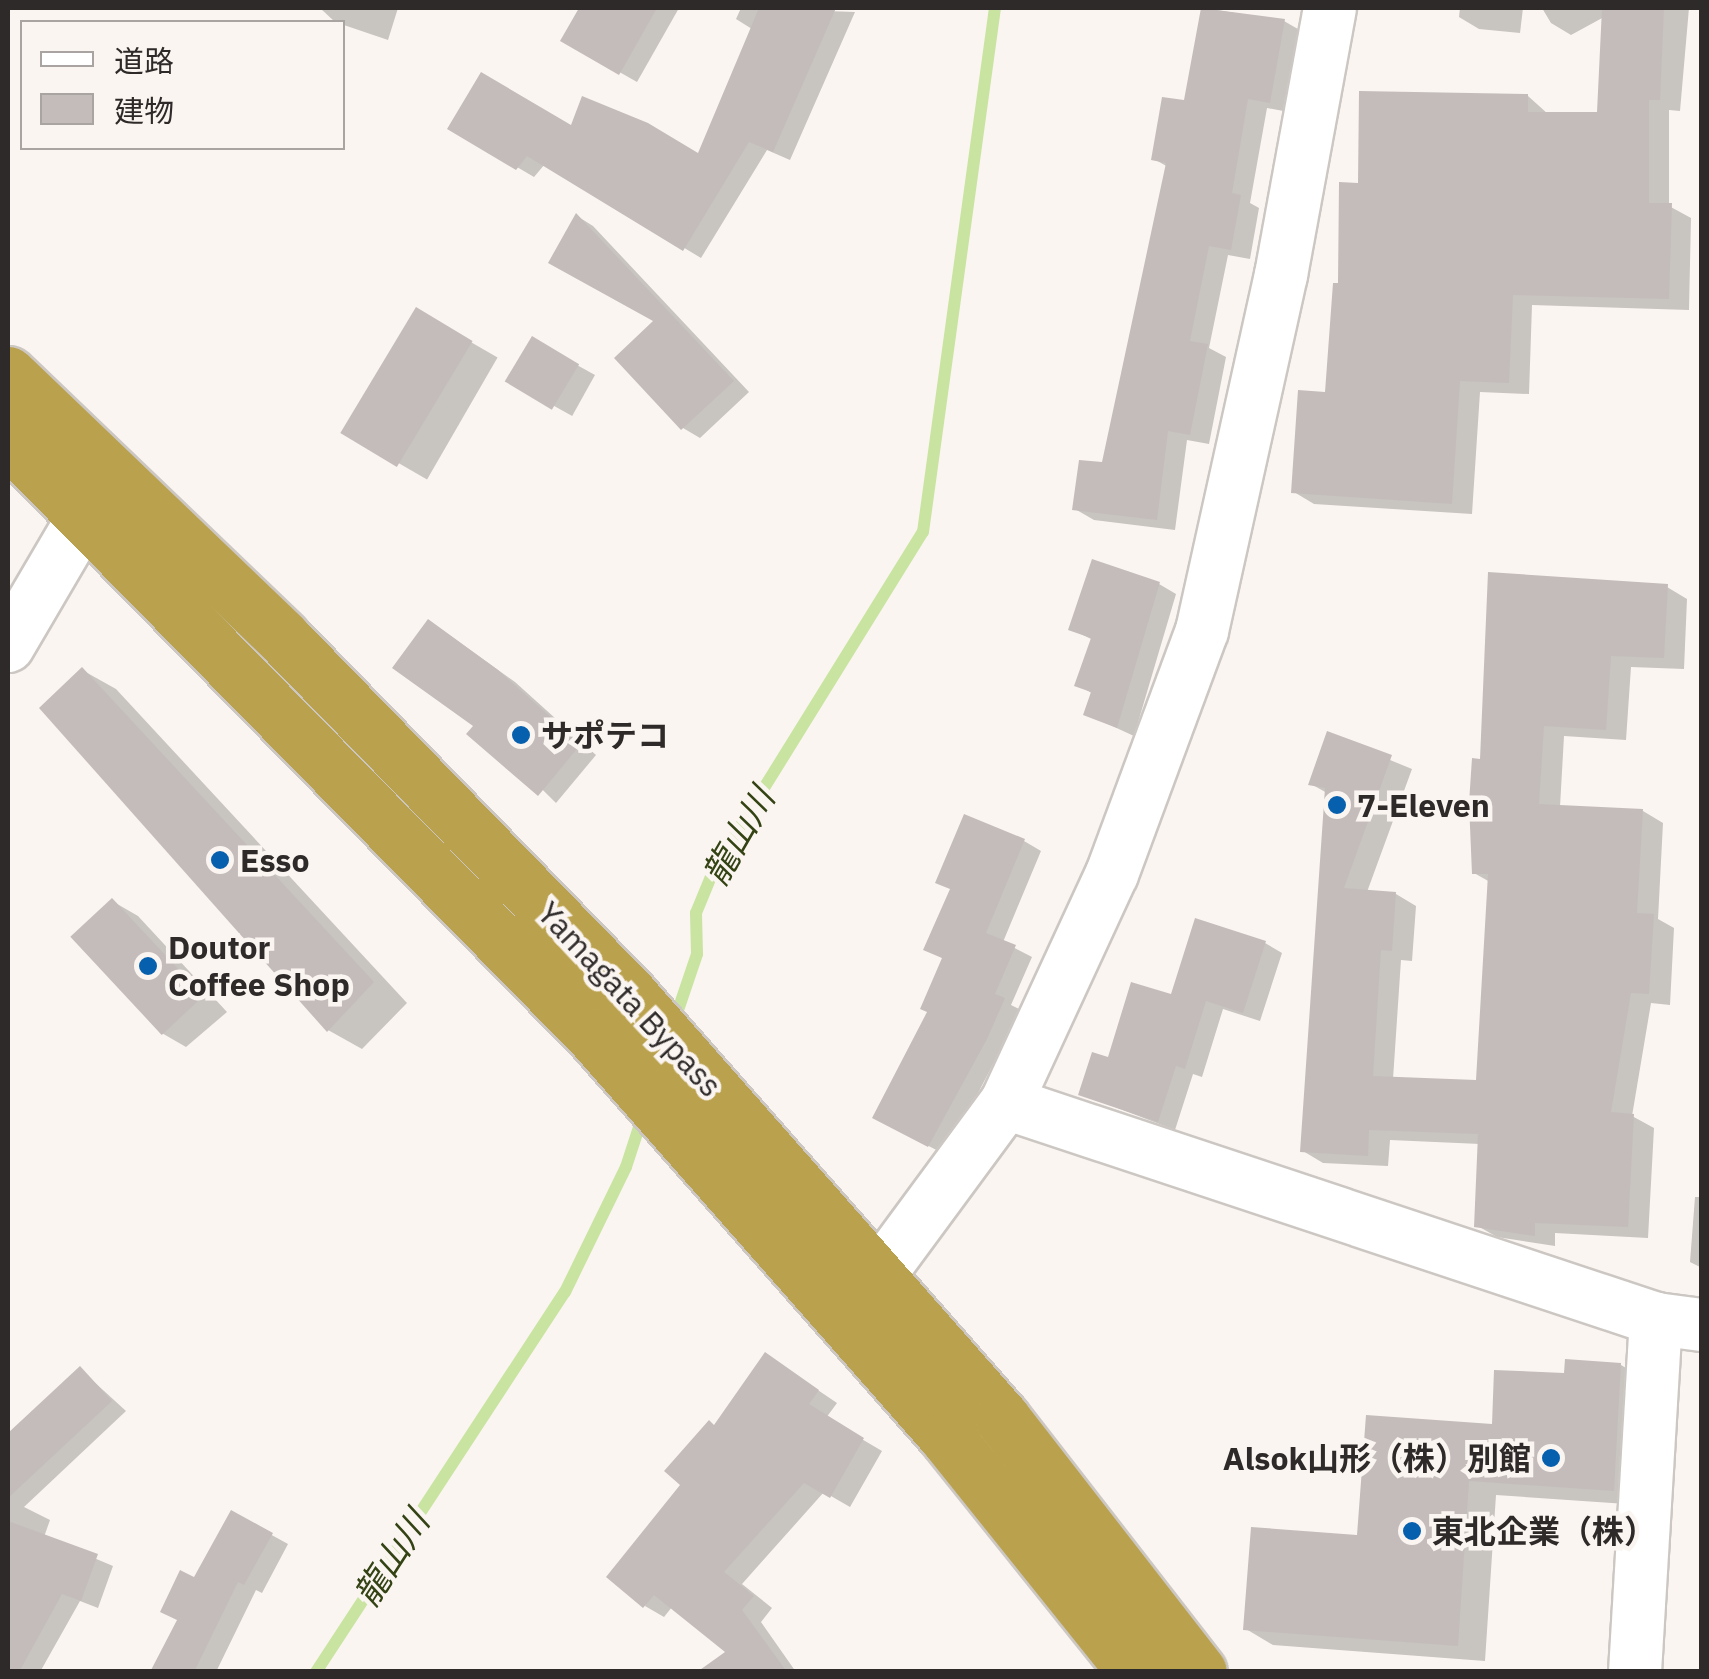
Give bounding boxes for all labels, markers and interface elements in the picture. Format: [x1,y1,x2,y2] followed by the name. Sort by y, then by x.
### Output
[20,20,345,150] legend
[114,41,174,80] text: 道路
[114,91,174,130] text: 建物
[541,716,669,754] place label: サポテコ
[510,724,532,746] marker: サポテコ
[694,780,782,892] water label: 龍山川
[1357,786,1490,824] place label: 7-Eleven
[1326,794,1348,816] marker: 7-Eleven
[240,841,310,879] place label: Esso
[209,849,231,871] marker: Esso
[530,894,730,1104] street label: Yamagata Bypass
[168,929,350,1004] place label: Doutor Coffee Shop
[137,955,159,977] marker: Doutor Coffee Shop
[1223,1439,1531,1477] place label: Alsok山形（株）別館
[1540,1447,1562,1469] marker: Alsok山形（株）別館
[345,1503,437,1613] water label: 龍山川
[1432,1512,1656,1550] place label: 東北企業（株）
[1401,1520,1423,1542] marker: 東北企業（株）

